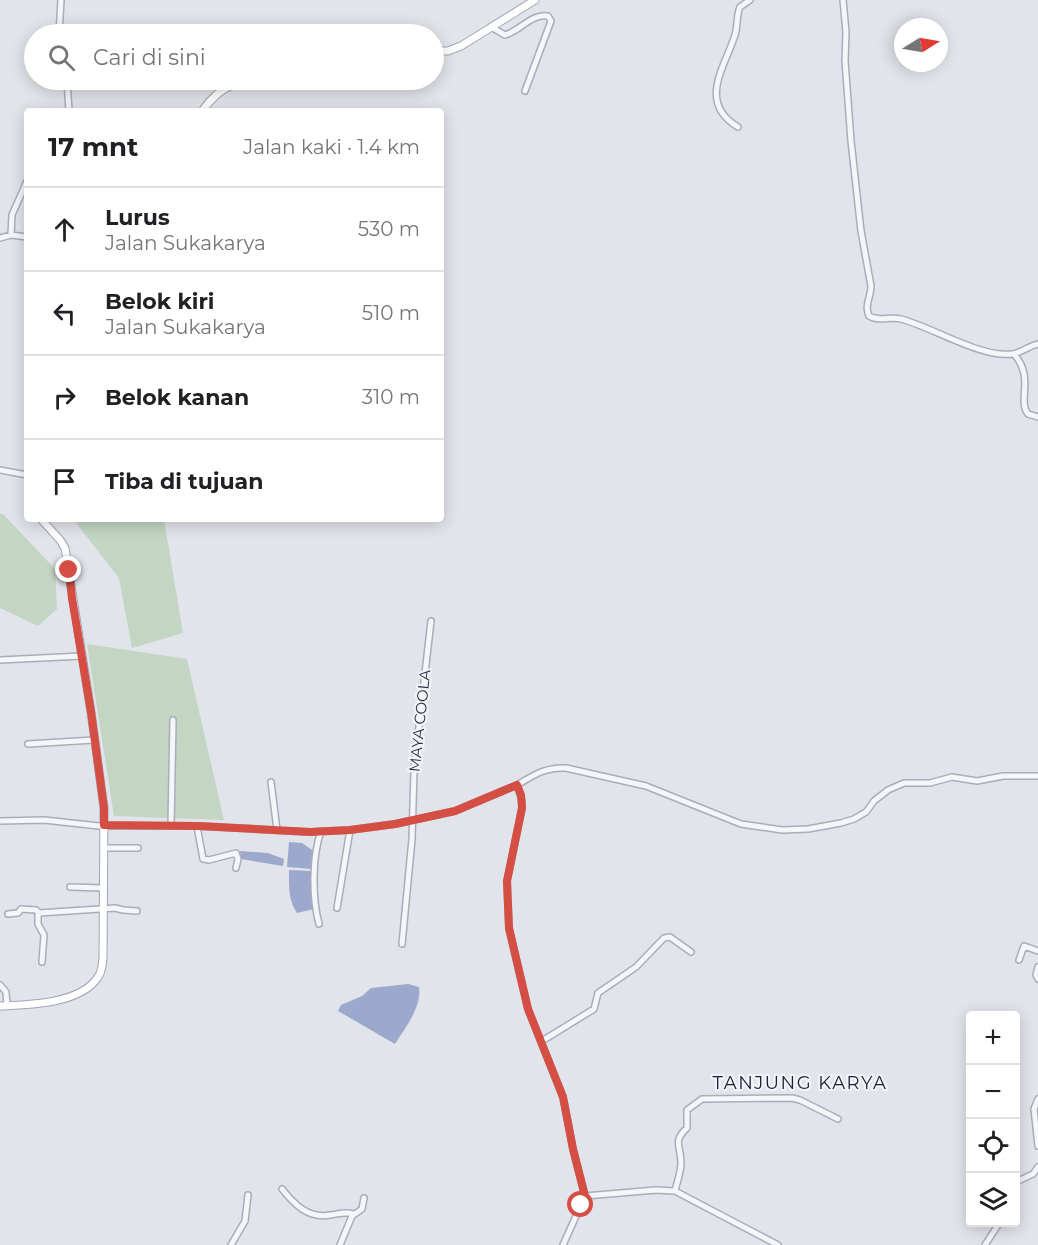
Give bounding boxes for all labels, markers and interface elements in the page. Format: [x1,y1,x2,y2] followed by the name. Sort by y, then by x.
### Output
[894,18,948,72] north arrow
[24,24,444,90] search box
[45,41,78,74] icon: search
[93,44,206,71] text: Cari di sini
[48,131,138,163] text: 17 mnt
[243,135,420,159] text: Jalan kaki · 1.4 km
[105,204,170,231] text: Lurus
[48,213,81,246] icon: ahead
[358,217,420,241] text: 530 m
[105,231,266,255] text: Jalan Sukakarya
[105,288,214,315] text: Belok kiri
[48,297,81,330] icon: left
[362,301,420,325] text: 510 m
[105,315,266,339] text: Jalan Sukakarya
[48,381,81,414] icon: right
[105,384,249,411] text: Belok kanan
[362,385,420,409] text: 310 m
[48,465,81,498] icon: arrive
[105,468,263,495] text: Tiba di tujuan
[55,556,81,582] route end
[405,669,434,773] street label: MAYA COOLA
[966,1011,1020,1227] map controls
[966,1011,1020,1065] button: +
[966,1065,1020,1119] button: −
[713,1072,887,1094] district label: TANJUNG KARYA
[966,1119,1020,1173] button: locate
[966,1173,1020,1227] button: layers
[567,1191,593,1217] route start

